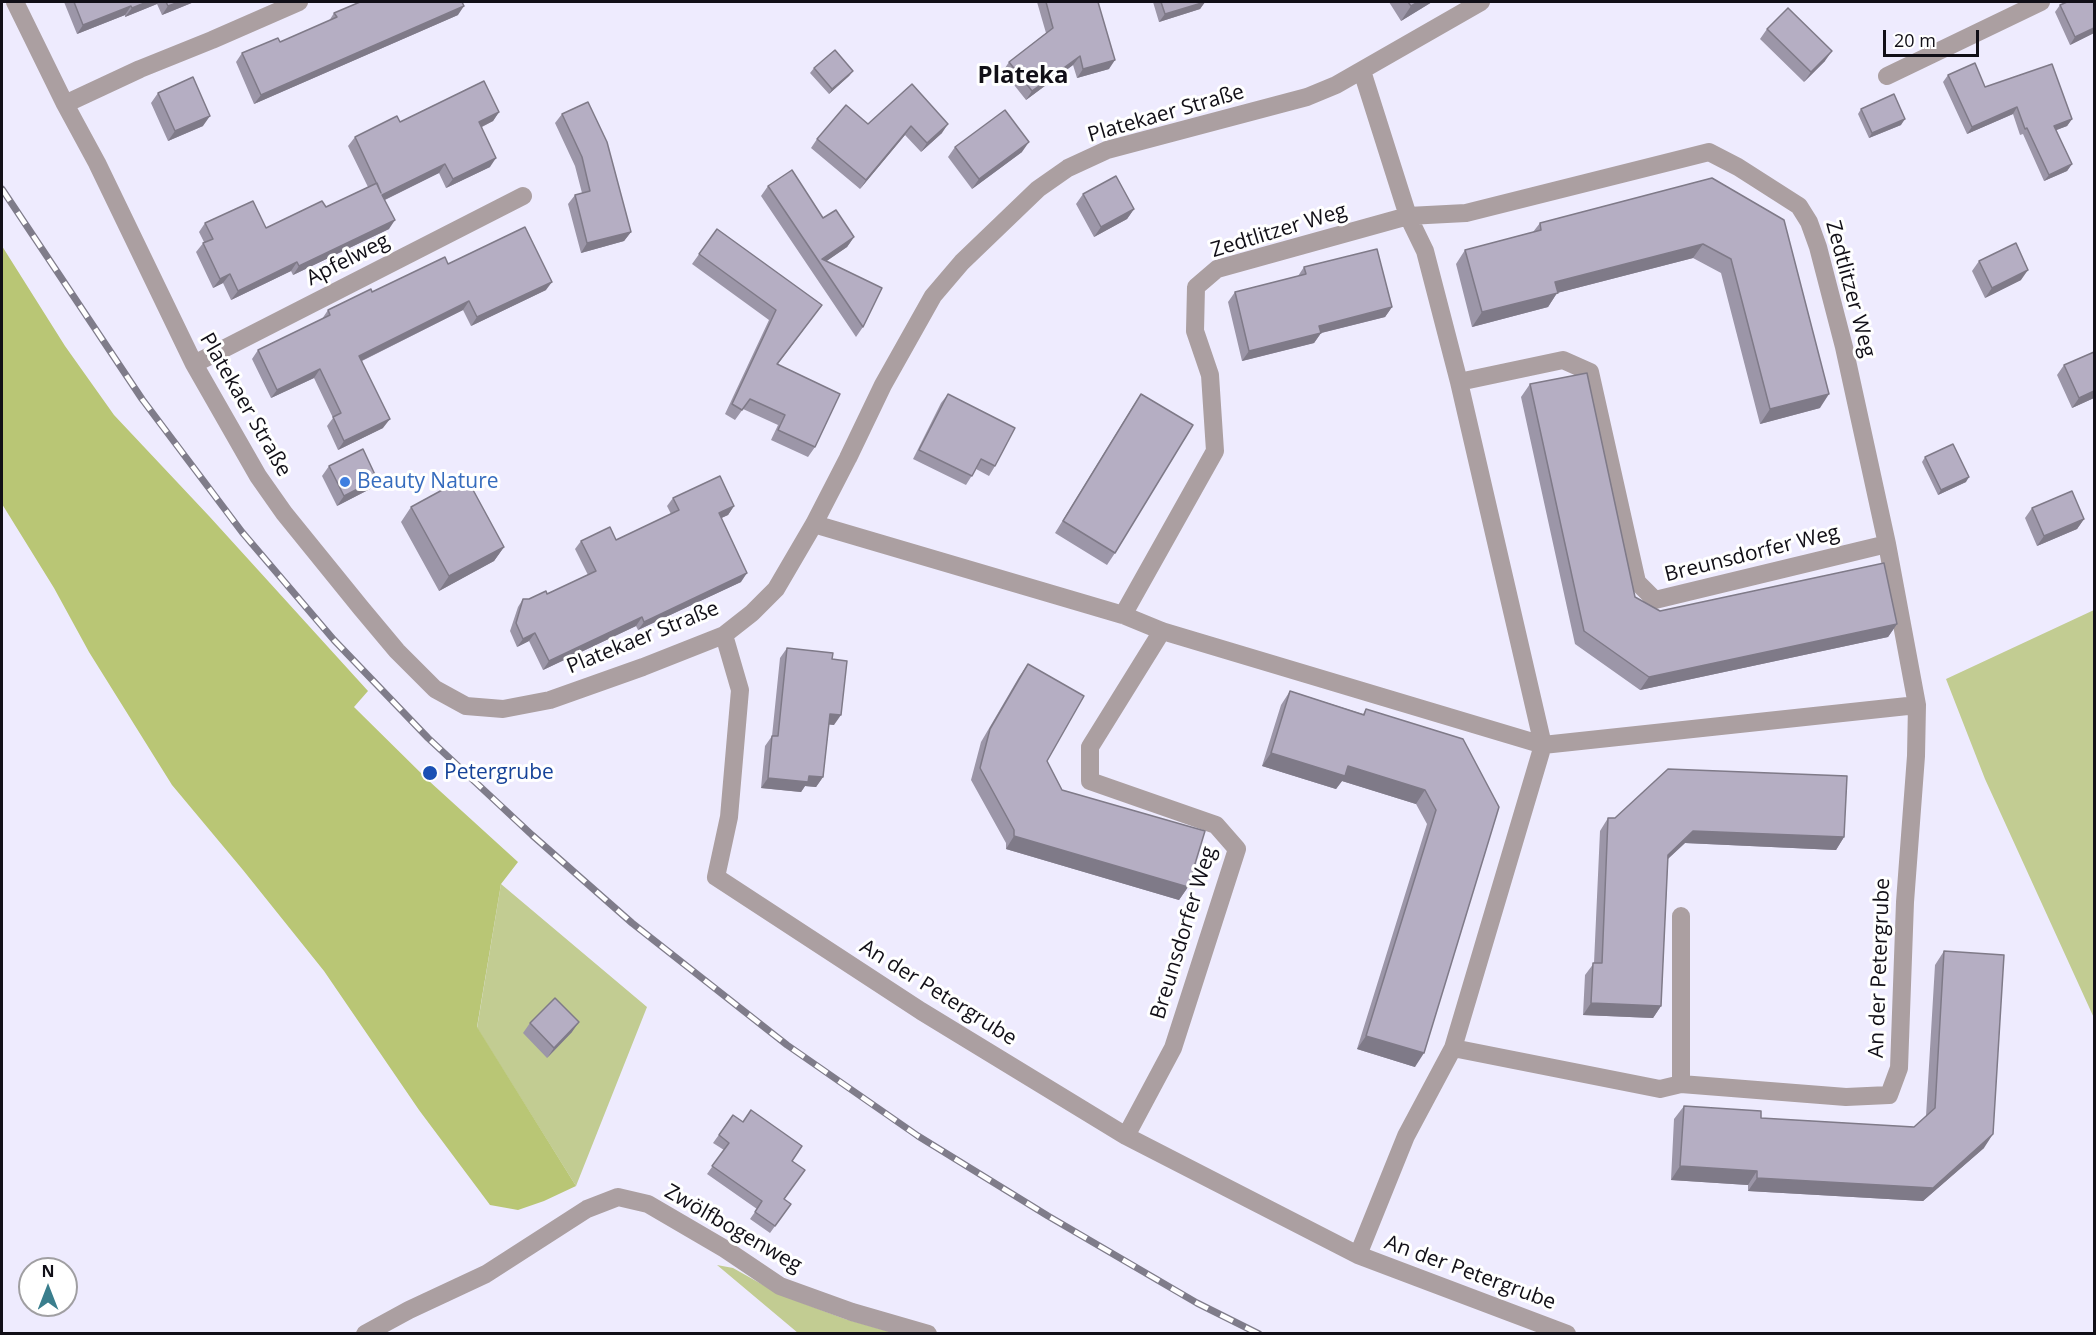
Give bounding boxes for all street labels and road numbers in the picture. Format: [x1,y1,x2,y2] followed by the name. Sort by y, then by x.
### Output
[1085,80,1247,148] street label: Platekaer Straße
[1208,198,1350,264] street label: Zedtlitzer Weg
[1820,218,1880,360] street label: Zedtlitzer Weg
[302,228,394,292] street label: Apfelweg
[194,329,296,481] street label: Platekaer Straße
[1662,520,1842,588] street label: Breunsdorfer Weg
[563,596,723,680] street label: Platekaer Straße
[1146,844,1222,1022] street label: Breunsdorfer Weg
[1864,878,1896,1058] street label: An der Petergrube
[855,935,1021,1051] street label: An der Petergrube
[660,1180,806,1278] street label: Zwölfbogenweg
[1381,1230,1559,1316] street label: An der Petergrube

